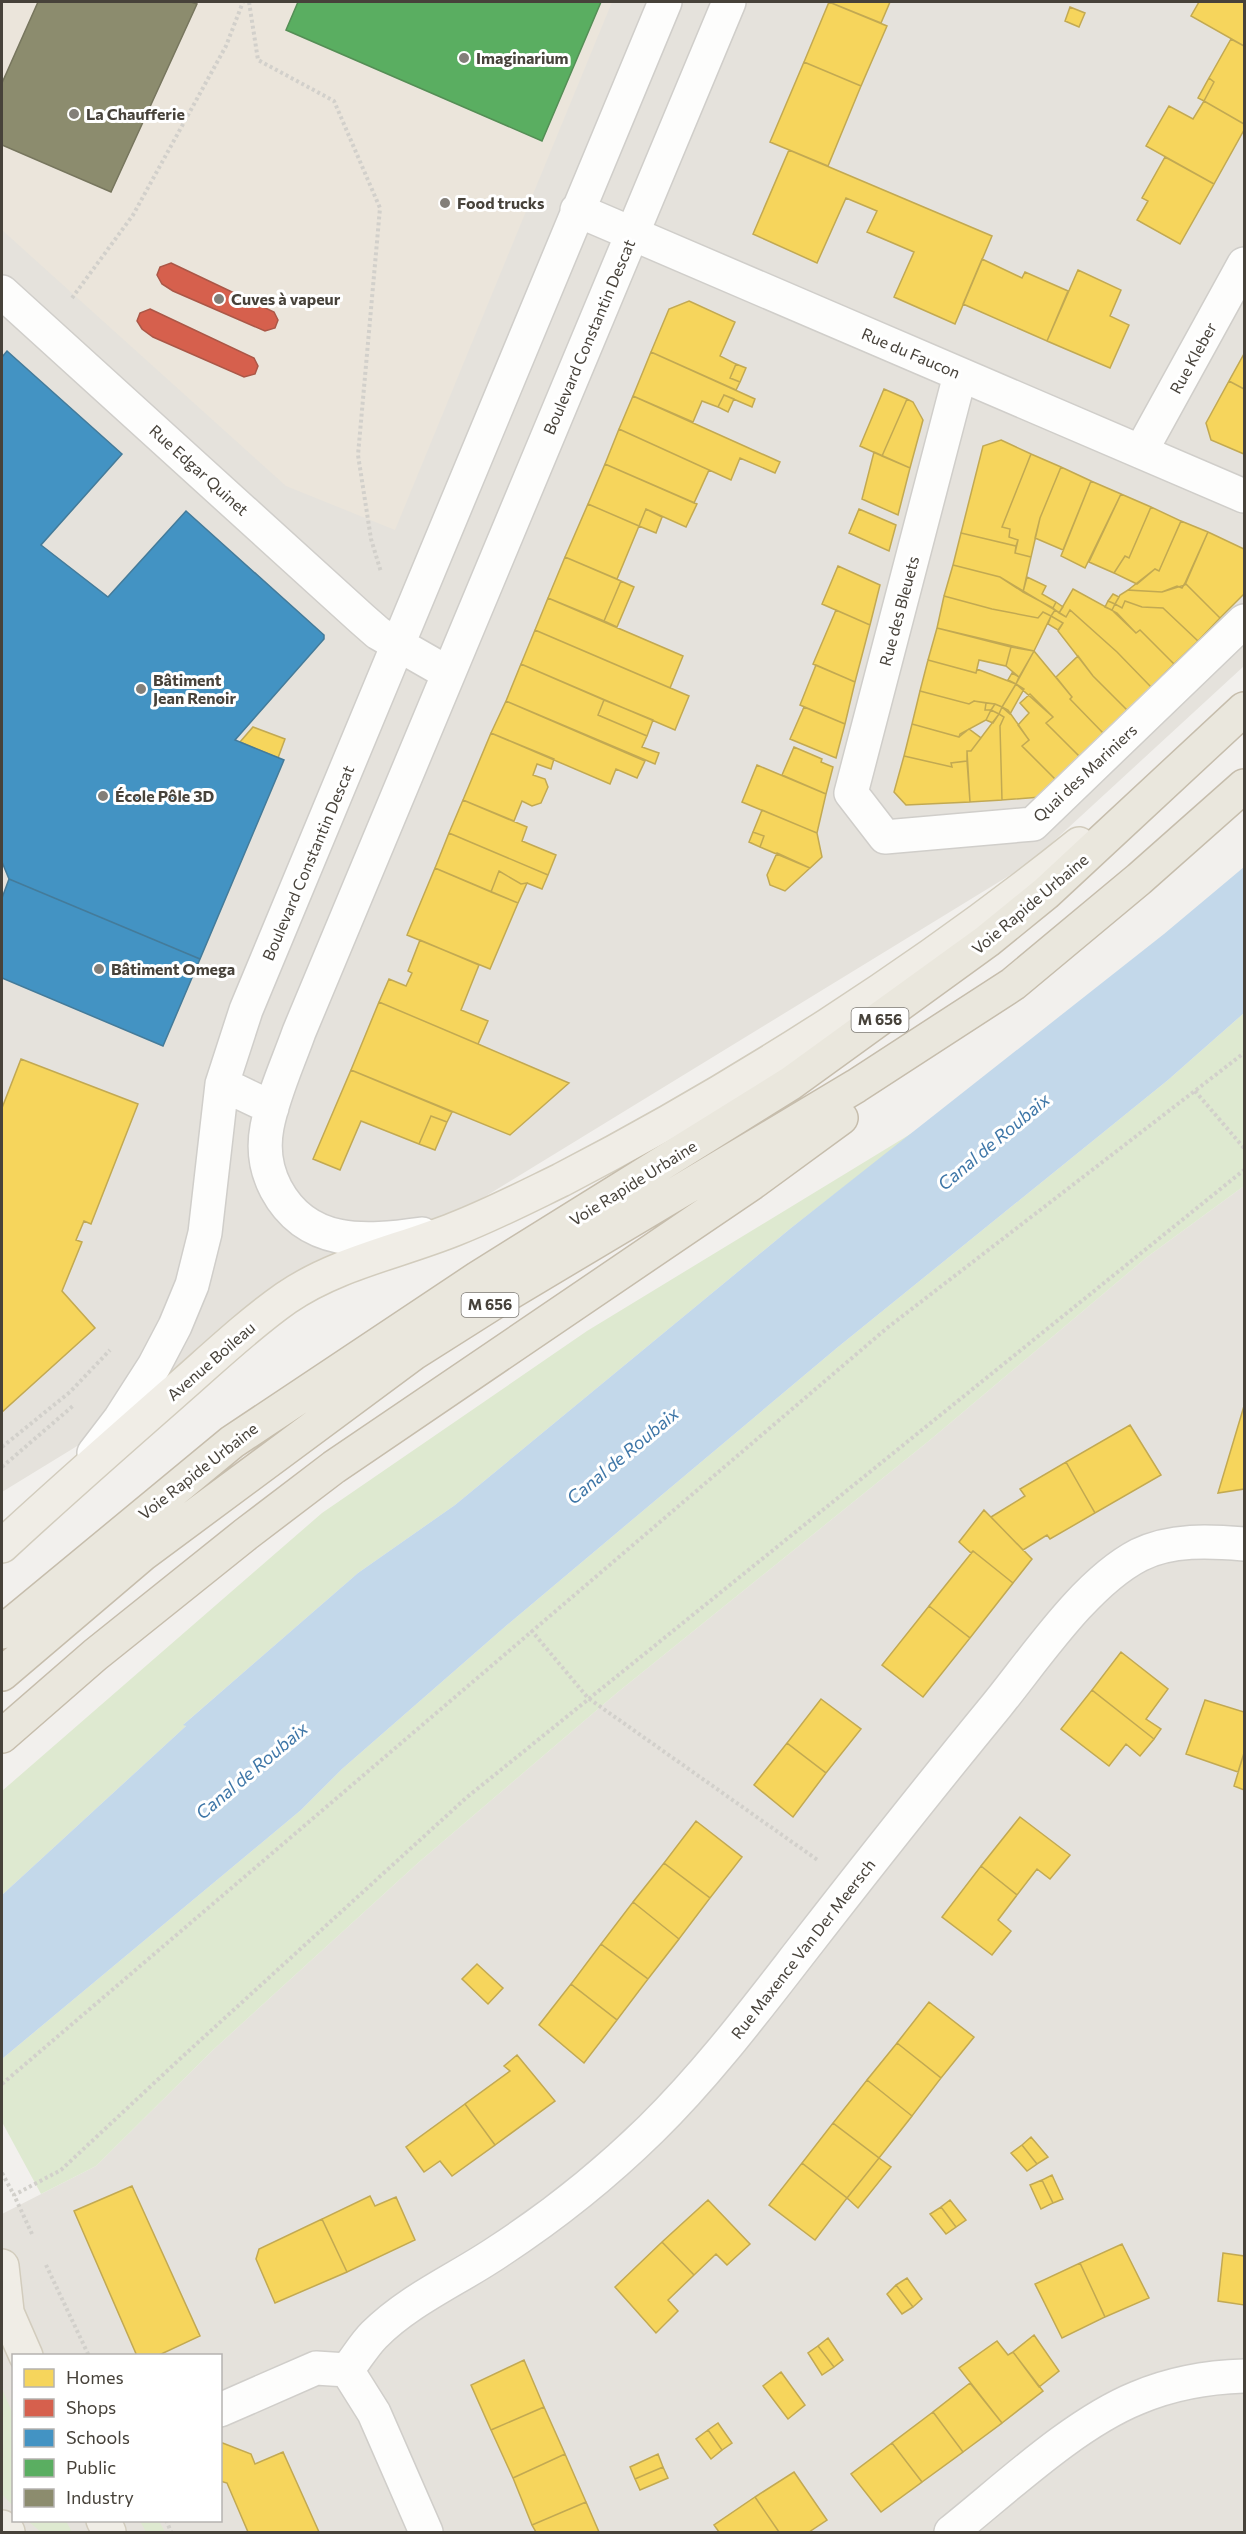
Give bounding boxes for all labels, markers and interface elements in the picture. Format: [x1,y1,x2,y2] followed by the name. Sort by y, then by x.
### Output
[476,48,569,67] place label: Imaginarium
[457,51,471,65] marker: Imaginarium
[86,104,185,123] place label: La Chaufferie
[67,107,81,121] marker: La Chaufferie
[457,193,544,212] place label: Food trucks
[438,196,452,210] marker: Food trucks
[539,236,639,437] street label: Boulevard Constantin Descat
[231,289,341,308] place label: Cuves à vapeur
[212,292,226,306] marker: Cuves à vapeur
[1165,318,1220,397] street label: Rue Kleber
[859,323,963,382] street label: Rue du Faucon
[146,420,253,519] street label: Rue Edgar Quinet
[875,554,922,668] street label: Rue des Bleuets
[153,670,236,707] place label: Bâtiment Jean Renoir
[134,682,148,696] marker: Bâtiment Jean Renoir
[1029,720,1140,826] street label: Quai des Mariniers
[258,762,358,963] street label: Boulevard Constantin Descat
[115,786,215,805] place label: École Pôle 3D
[96,789,110,803] marker: École Pôle 3D
[968,849,1092,958] street label: Voie Rapide Urbaine
[111,959,235,978] place label: Bâtiment Omega
[92,962,106,976] marker: Bâtiment Omega
[852,1008,908,1032] road number: M 656
[933,1088,1054,1194] water label: Canal de Roubaix
[566,1136,700,1229] street label: Voie Rapide Urbaine
[462,1293,518,1317] road number: M 656
[163,1317,258,1404] street label: Avenue Boileau
[562,1402,683,1508] water label: Canal de Roubaix
[134,1418,261,1523] street label: Voie Rapide Urbaine
[191,1717,312,1823] water label: Canal de Roubaix
[727,1855,879,2042] street label: Rue Maxence Van Der Meersch
[12,2354,222,2522] legend
[66,2366,124,2388] text: Homes
[66,2396,116,2418] text: Shops
[66,2426,130,2448] text: Schools
[66,2456,116,2478] text: Public
[66,2486,134,2508] text: Industry

